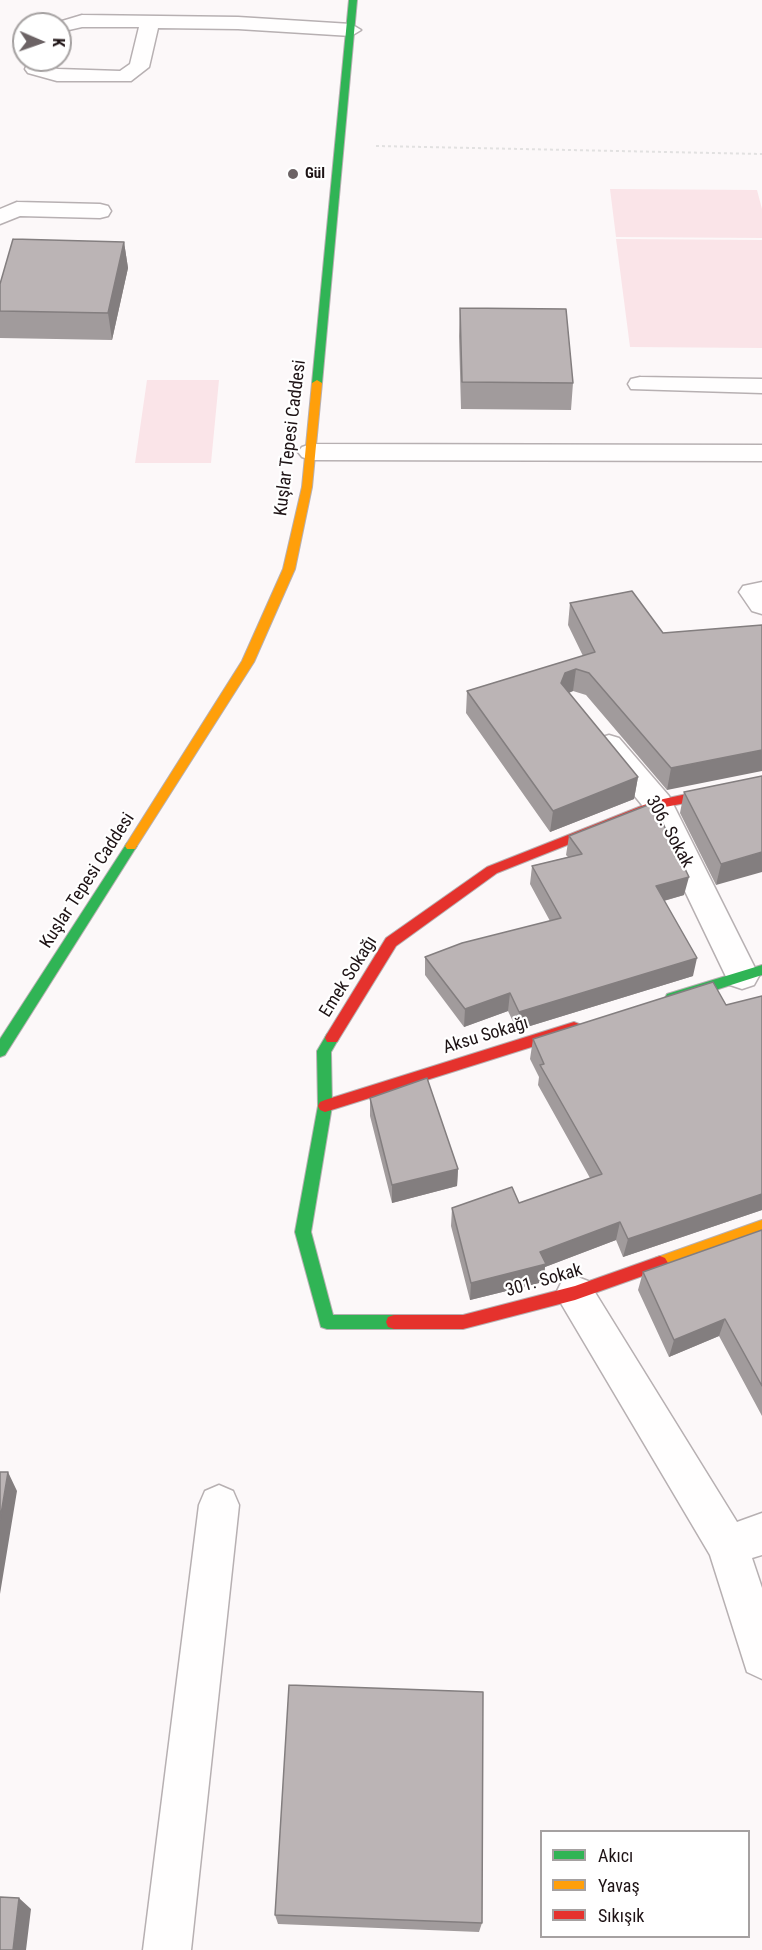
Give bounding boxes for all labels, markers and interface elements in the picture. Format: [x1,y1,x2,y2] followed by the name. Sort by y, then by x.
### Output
[12,12,72,72] north arrow
[49,38,68,47] text: K
[305,165,325,183] place label: Gül
[286,167,300,181] marker: Gül
[271,359,311,517] street label: Kuşlar Tepesi Caddesi
[640,792,698,872] street label: 306. Sokak
[36,809,140,953] street label: Kuşlar Tepesi Caddesi
[316,933,382,1021] street label: Emek Sokağı
[441,1013,531,1059] street label: Aksu Sokağı
[503,1260,585,1302] street label: 301. Sokak
[540,1830,750,1938] legend
[598,1845,633,1866] text: Akıcı
[598,1875,640,1896] text: Yavaş
[598,1905,644,1926] text: Sıkışık

